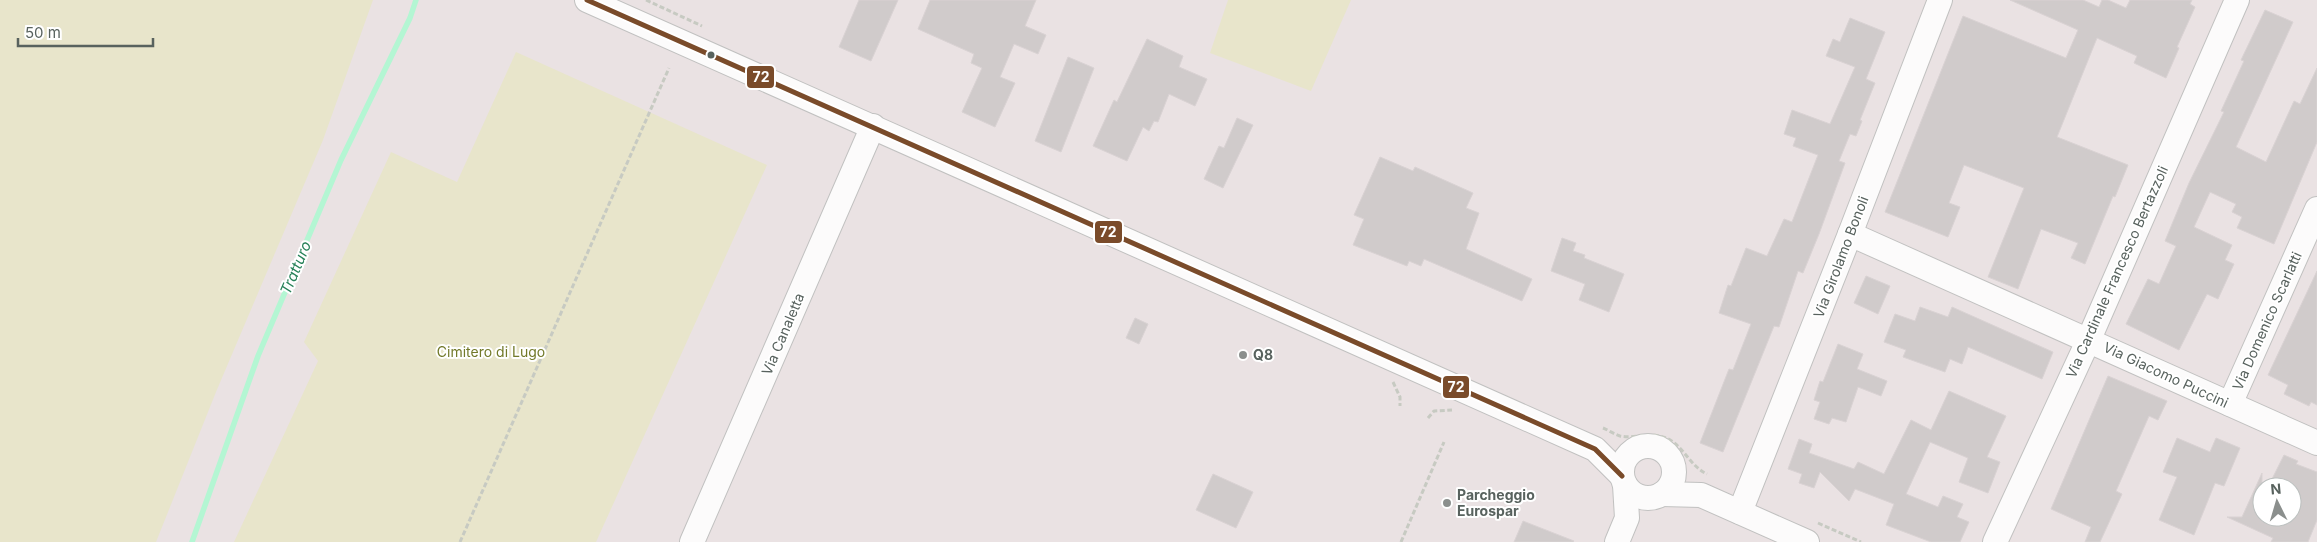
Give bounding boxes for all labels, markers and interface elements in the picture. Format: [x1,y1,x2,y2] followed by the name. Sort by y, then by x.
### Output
[18,15,152,47] scale bar
[25,23,61,42] text: 50 m
[706,50,716,60] unlabelled marker
[746,65,775,89] line badge: 72
[753,68,770,85] text: 72
[2062,163,2171,381] street label: Via Cardinale Francesco Bertazzoli
[1809,194,1872,320] street label: Via Girolamo Bonoli
[1094,220,1123,244] line badge: 72
[1100,223,1117,240] text: 72
[276,238,315,297] water label: Tratturo
[2228,249,2305,393] street label: Via Domenico Scarlatti
[758,290,807,377] street label: Via Canaletta
[2101,338,2231,411] street label: Via Giacomo Puccini
[437,343,545,360] park label: Cimitero di Lugo
[1253,346,1273,363] place label: Q8
[1237,349,1249,361] marker: Q8
[1442,375,1470,399] line badge: 72
[1448,378,1465,395] text: 72
[2252,477,2302,527] north arrow
[2270,480,2282,497] text: N
[1457,486,1535,519] place label: Parcheggio Eurospar
[1441,497,1453,509] marker: Parcheggio Eurospar

